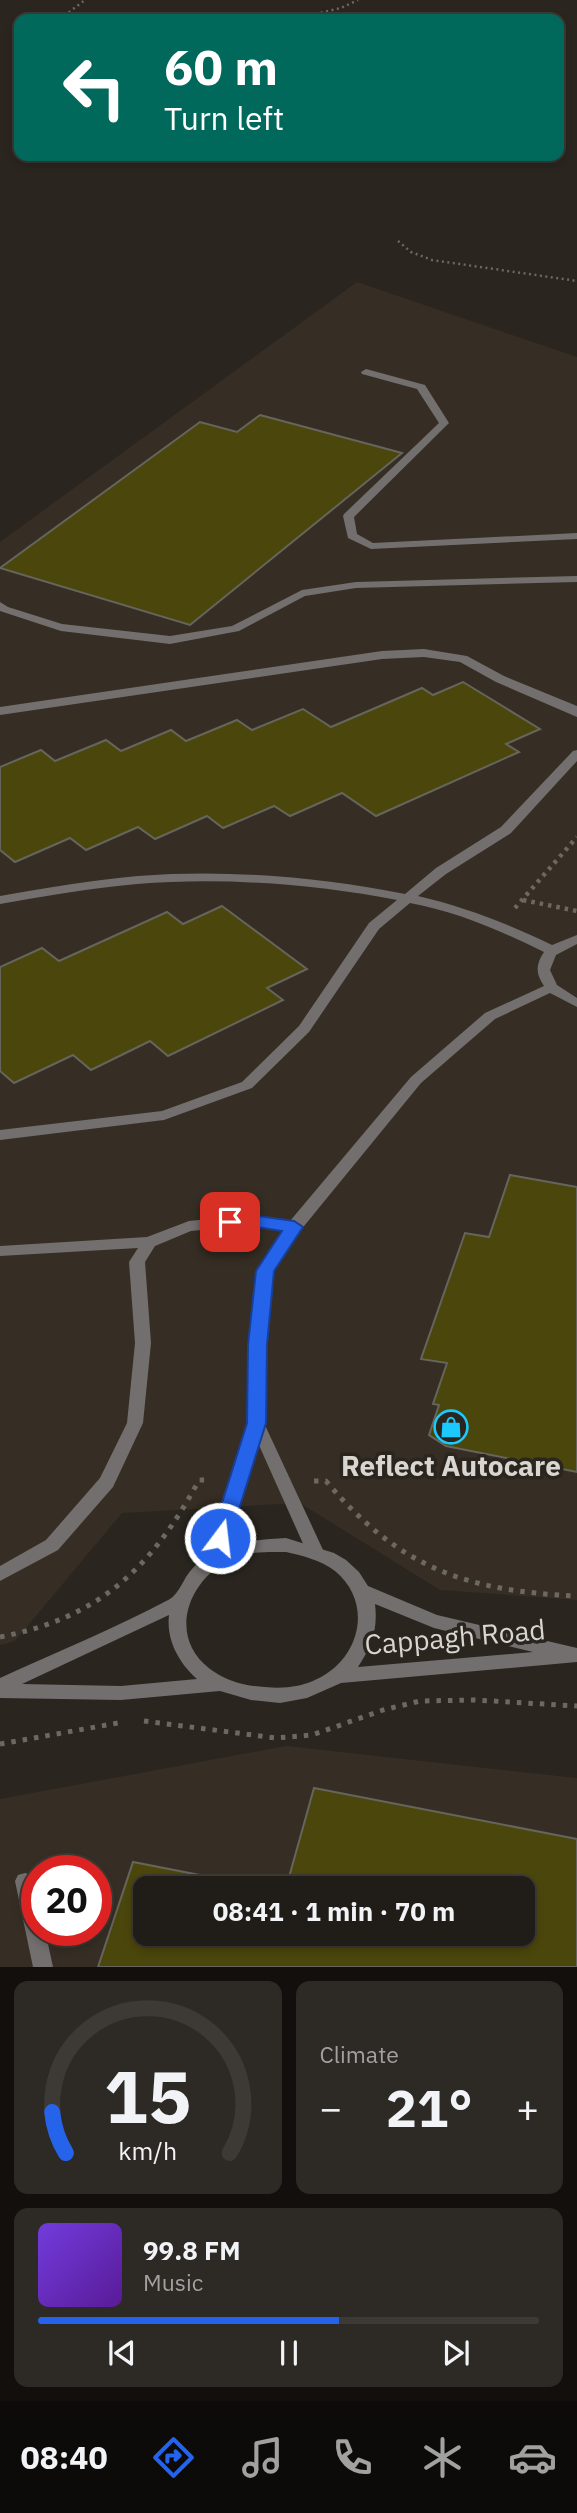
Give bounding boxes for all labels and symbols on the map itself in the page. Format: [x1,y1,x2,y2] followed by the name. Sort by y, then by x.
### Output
[200,1192,260,1252] pin
[432,1408,470,1446] shop icon: Reflect Autocare
[341,1447,561,1484] place label: Reflect Autocare
[183,1501,257,1575] position arrow
[363,1610,547,1663] street label: Cappagh Road
[21,1855,112,1946] speed limit sign: 20

